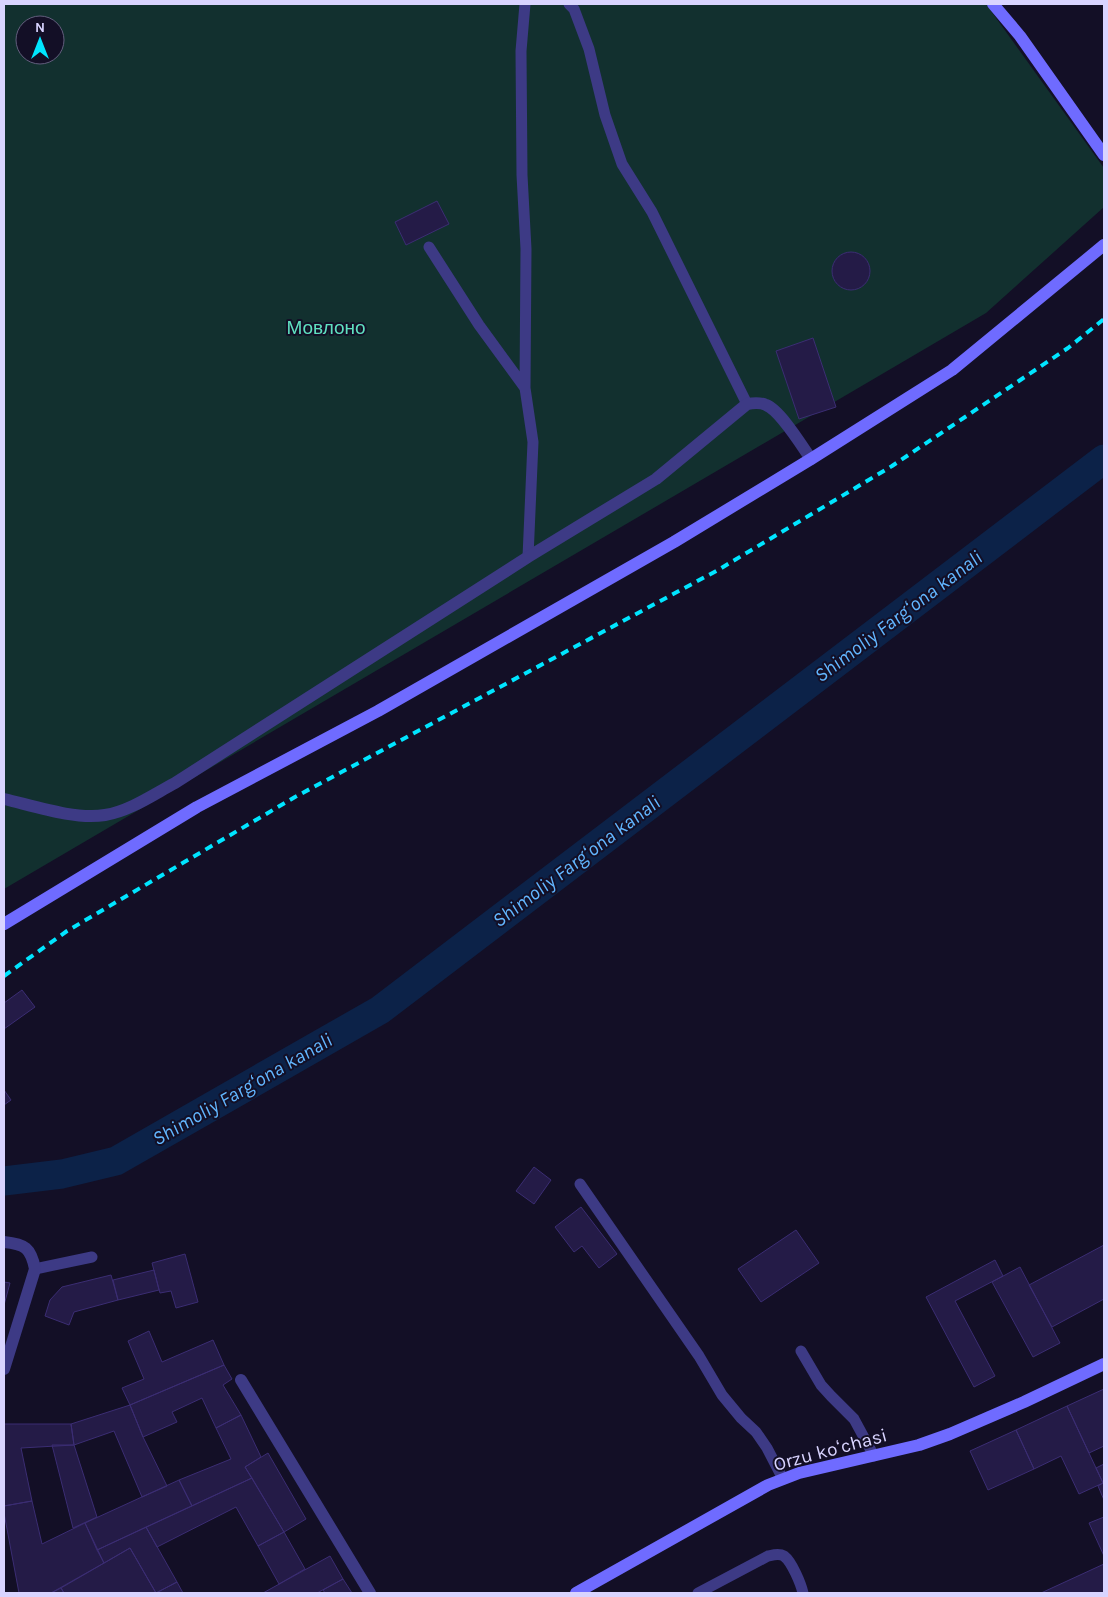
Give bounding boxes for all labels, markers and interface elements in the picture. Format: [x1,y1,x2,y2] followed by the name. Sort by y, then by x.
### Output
[15,15,65,65] north arrow
[35,19,45,36] text: N
[286,317,366,339] park label: Мовлоно
[810,546,987,687] water label: Shimoliy Fargʻona kanali
[488,791,665,932] water label: Shimoliy Fargʻona kanali
[148,1028,336,1150] water label: Shimoliy Fargʻona kanali
[771,1424,890,1476] street label: Orzu koʻchasi

